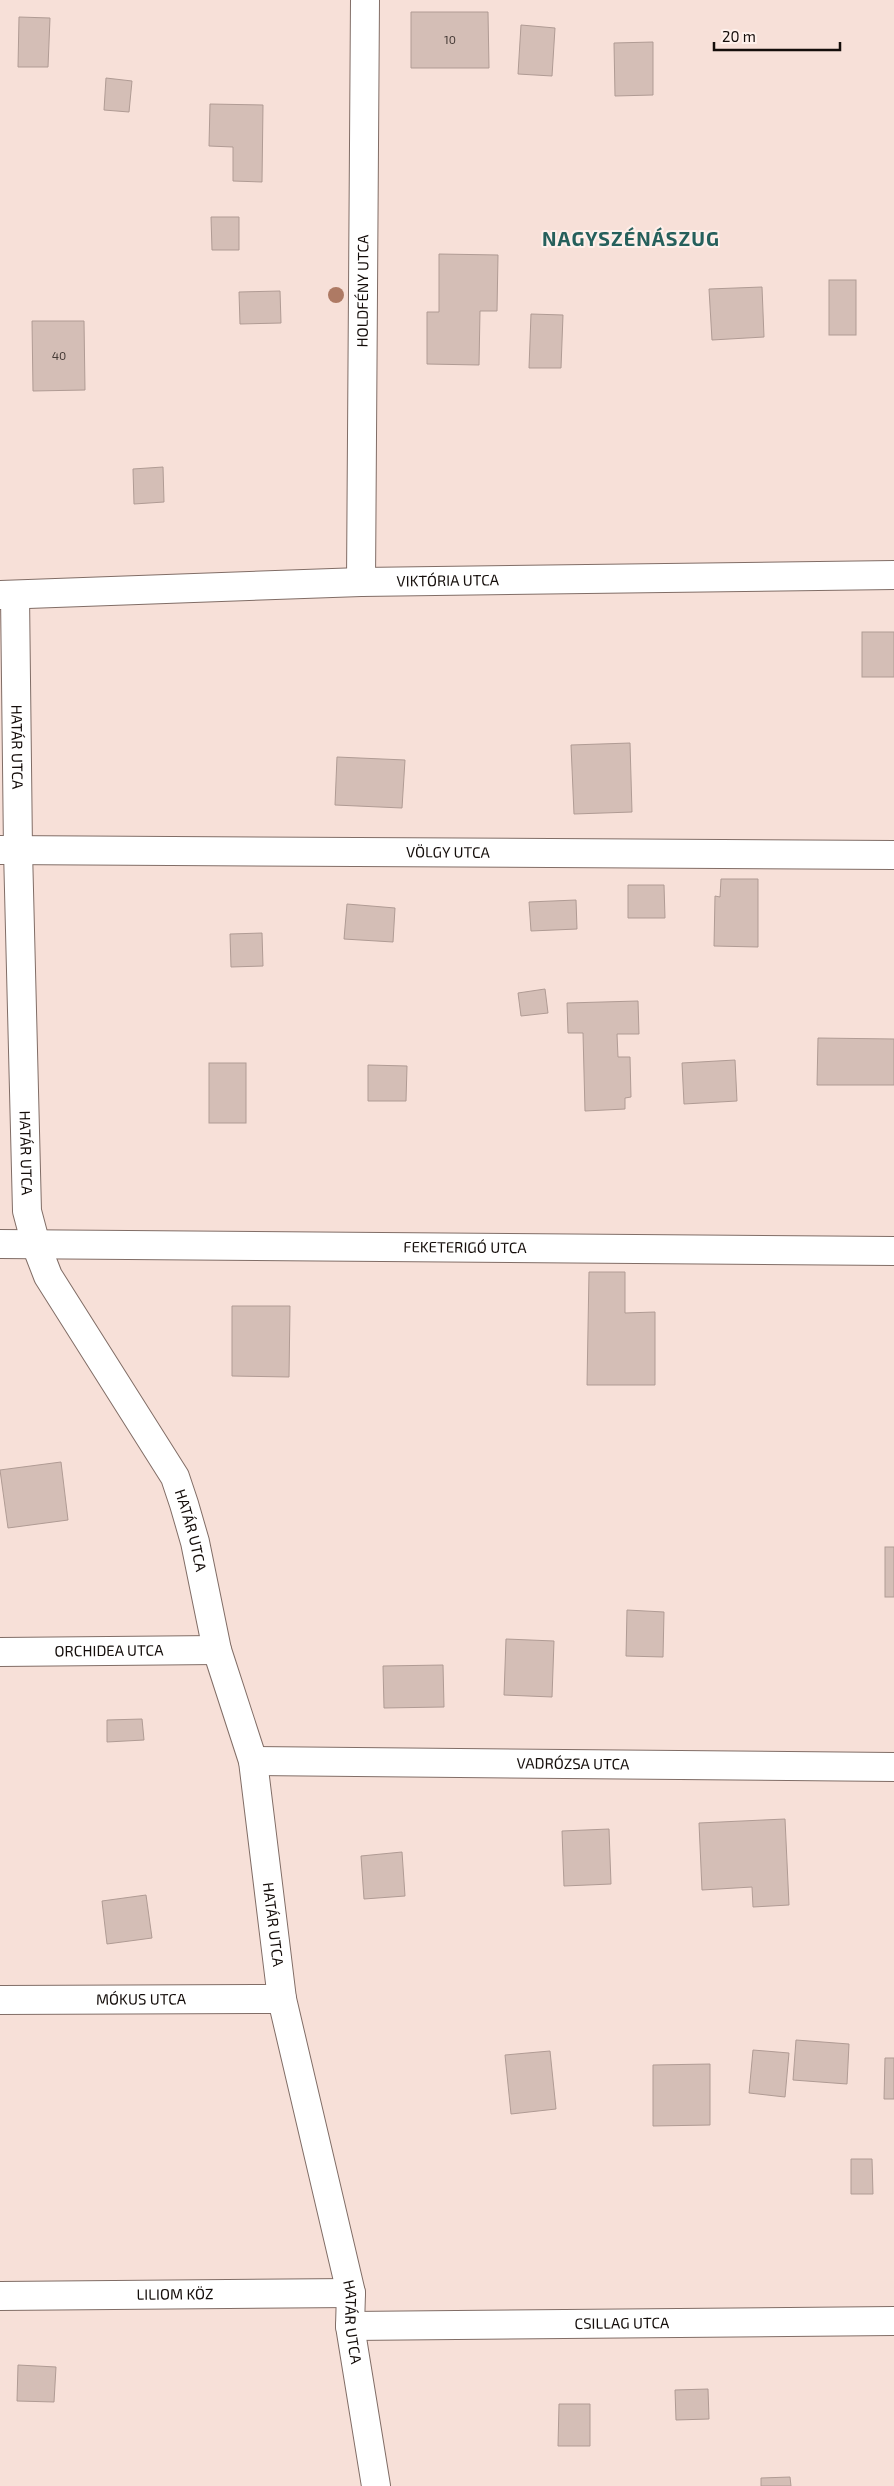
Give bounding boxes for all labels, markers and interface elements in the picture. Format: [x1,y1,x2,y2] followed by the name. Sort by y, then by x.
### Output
[714,20,840,52] scale bar
[722,27,756,45] text: 20 m
[444,32,456,46] house number: 10
[542,226,720,250] district label: NAGYSZÉNÁSZUG
[353,234,371,347] street label: HOLDFÉNY UTCA
[52,348,66,362] house number: 40
[396,570,500,590] street label: VIKTÓRIA UTCA
[8,705,27,790] street label: HATÁR UTCA
[406,842,491,861] street label: VÖLGY UTCA
[16,1110,37,1196] street label: HATÁR UTCA
[403,1237,527,1256] street label: FEKETERIGÓ UTCA
[172,1486,211,1574] street label: HATÁR UTCA
[54,1640,164,1659] street label: ORCHIDEA UTCA
[516,1753,630,1773] street label: VADRÓZSA UTCA
[260,1881,288,1968] street label: HATÁR UTCA
[96,1989,187,2008] street label: MÓKUS UTCA
[340,2278,366,2366] street label: HATÁR UTCA
[136,2284,213,2303] street label: LILIOM KÖZ
[574,2313,670,2332] street label: CSILLAG UTCA

